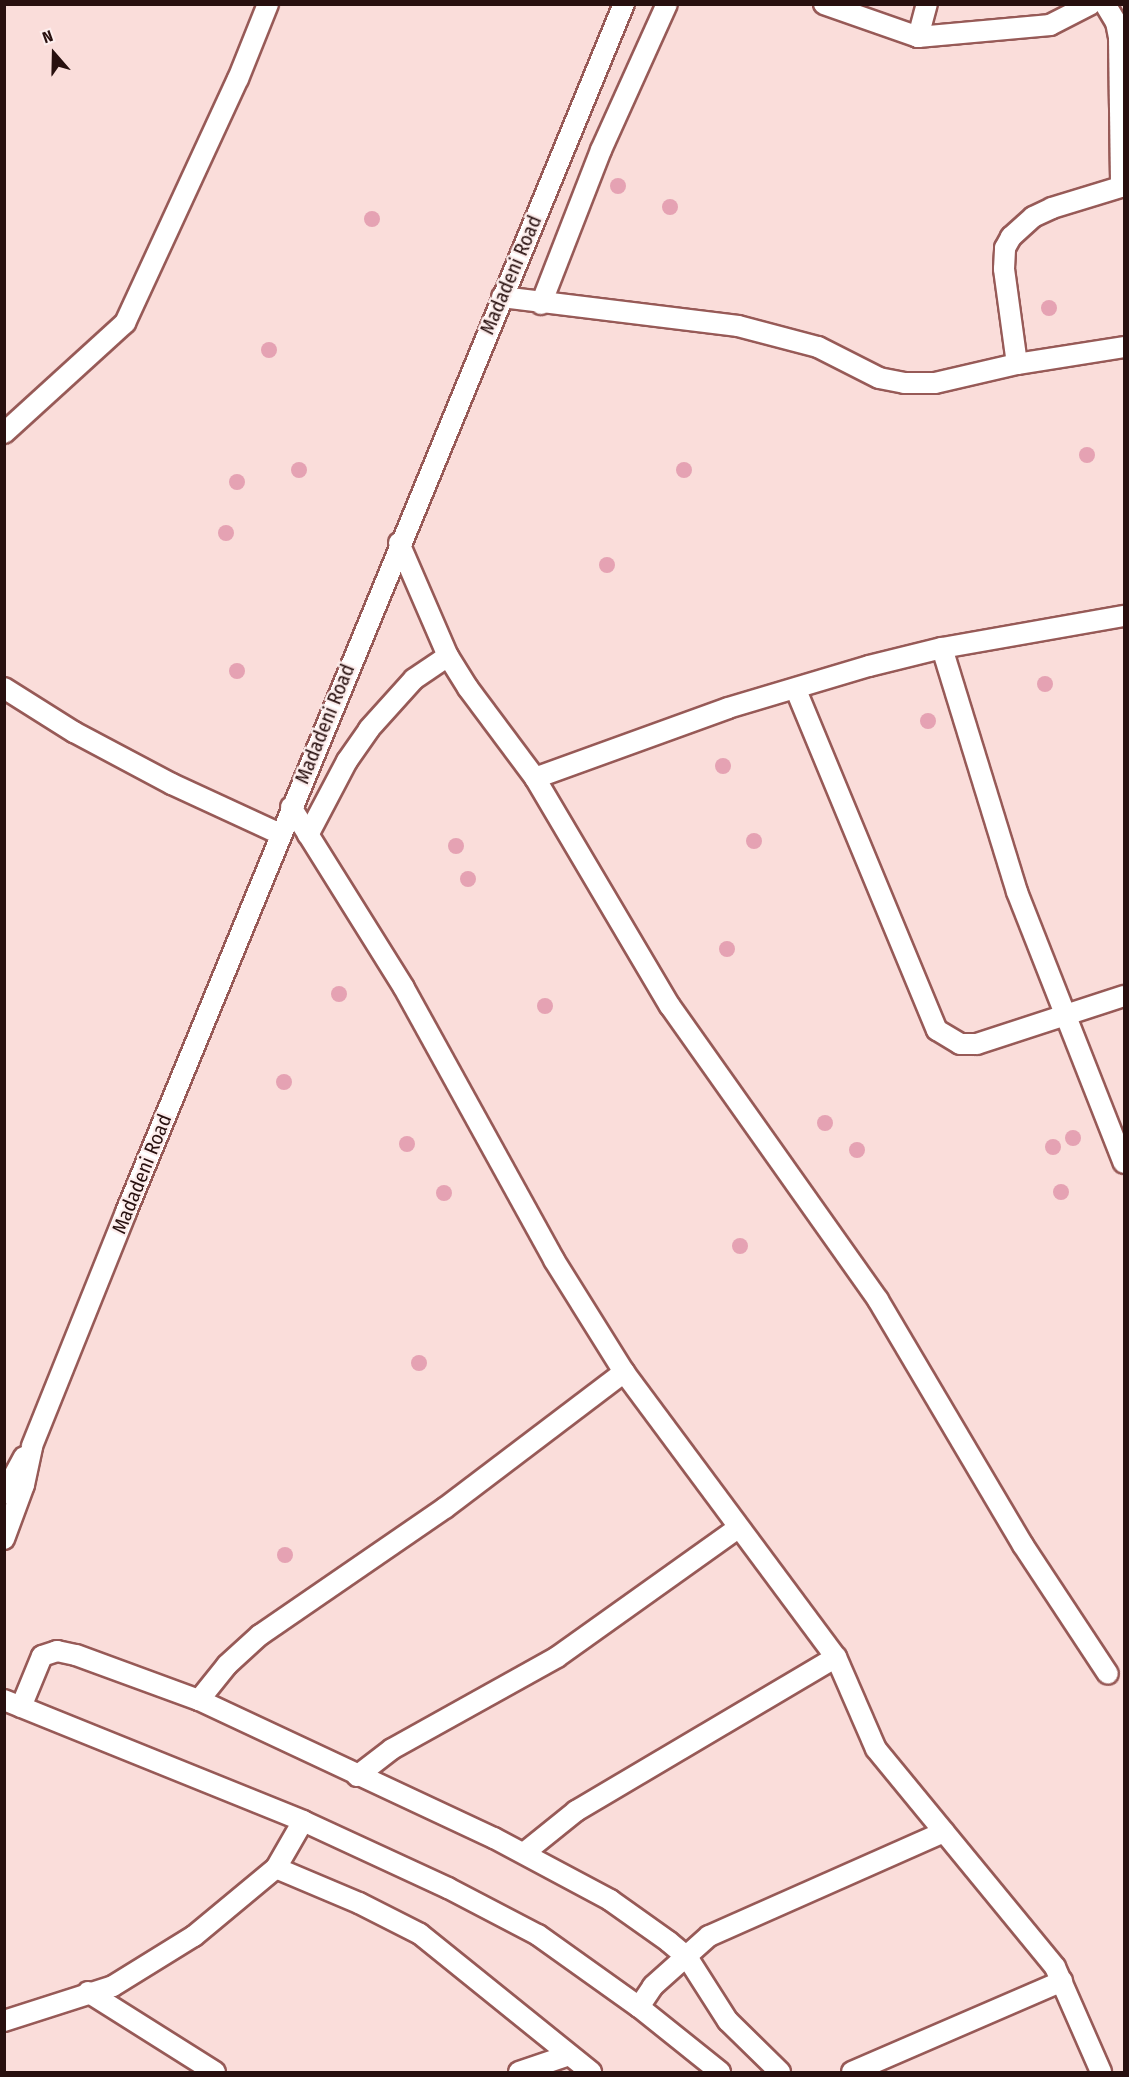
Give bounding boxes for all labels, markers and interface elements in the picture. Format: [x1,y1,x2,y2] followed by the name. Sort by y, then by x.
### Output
[24,24,84,84] north arrow
[40,26,55,47] text: N
[475,212,547,338] street label: Madadeni Road
[290,661,360,787] street label: Madadeni Road
[107,1111,177,1237] street label: Madadeni Road

